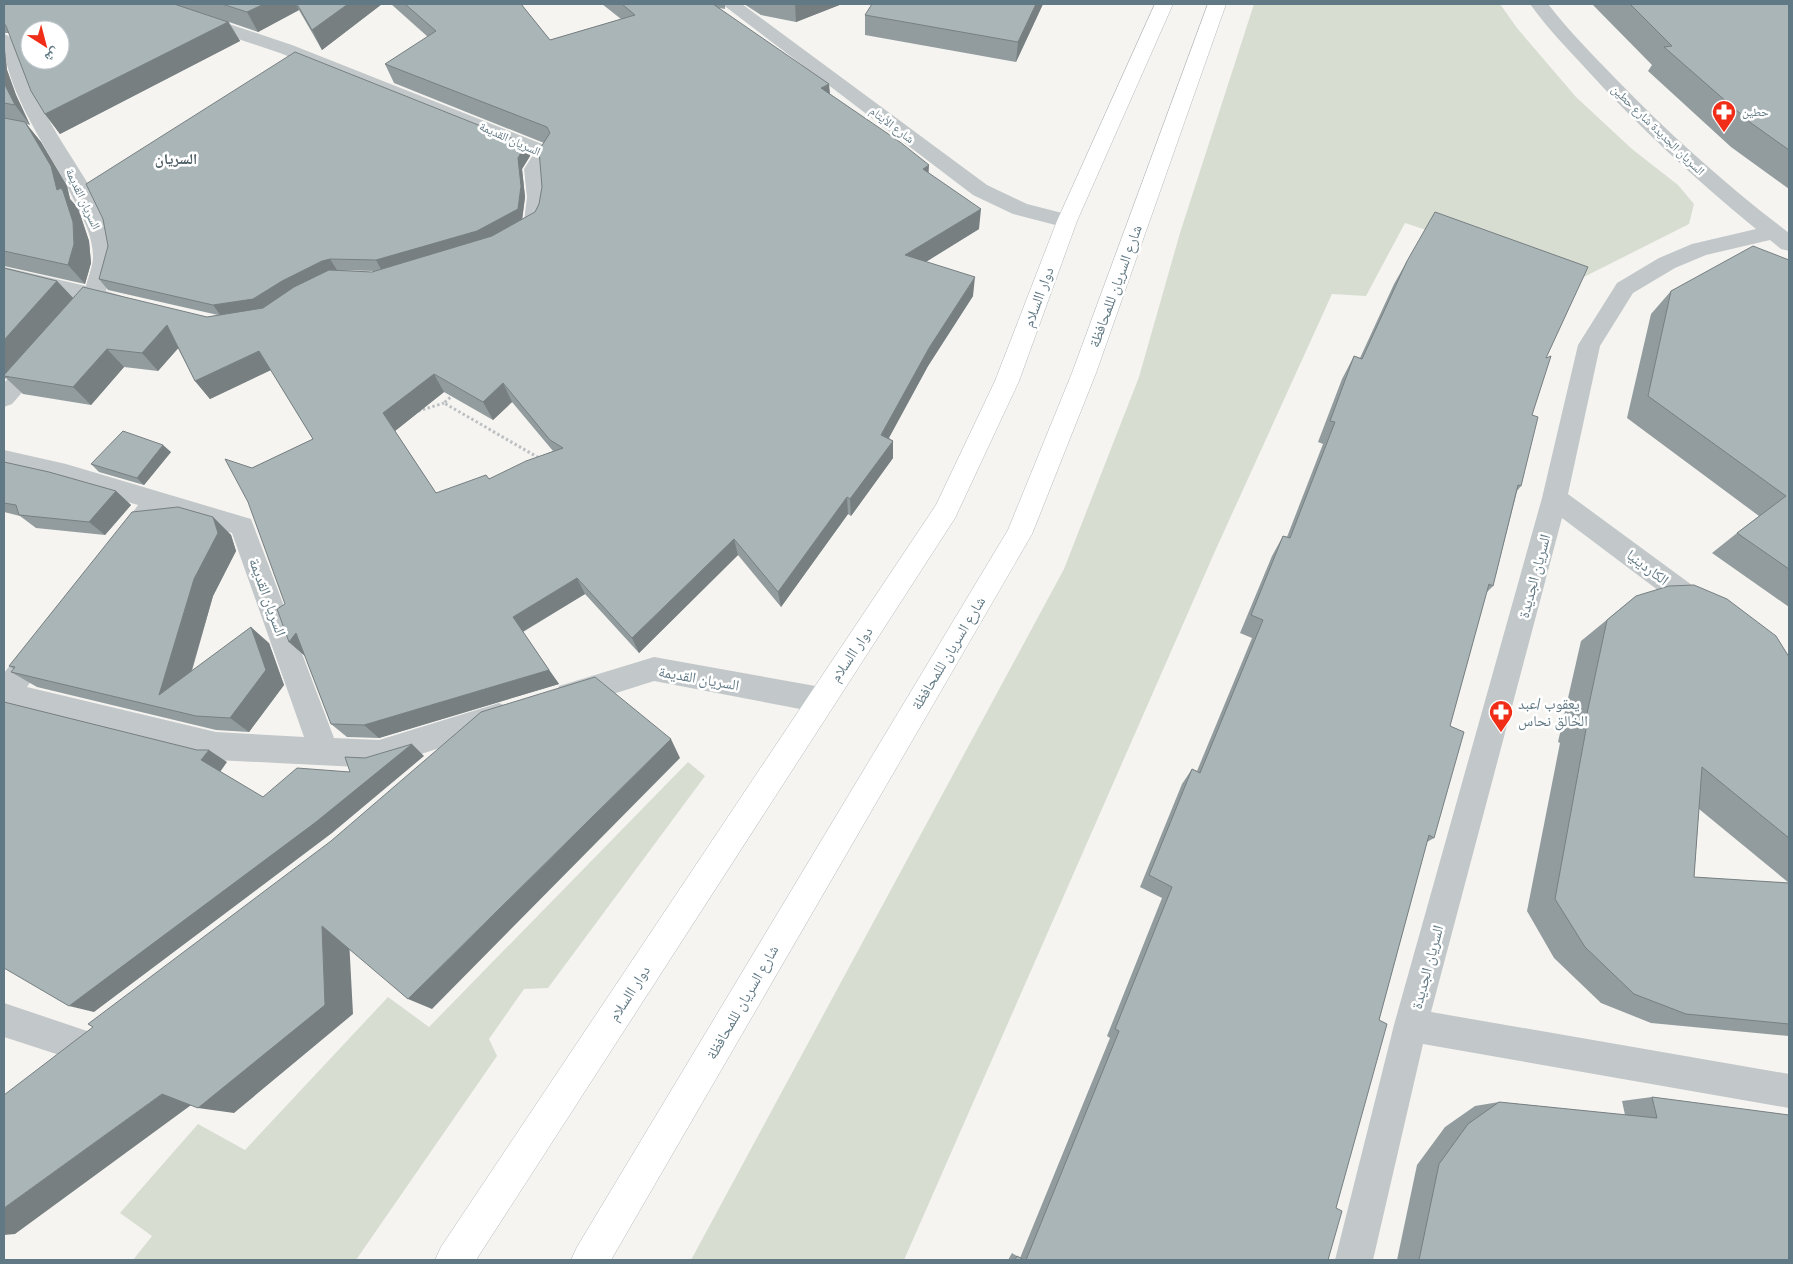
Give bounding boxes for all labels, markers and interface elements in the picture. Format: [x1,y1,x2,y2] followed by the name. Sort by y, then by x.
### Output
[20,20,70,70] north arrow
[41,44,64,67] text: ش
[1608,81,1708,179] street label: السريان الجديدة شارع حطين
[1711,99,1737,133] pharmacy icon: حطين
[866,103,918,147] street label: شارع الأيتام
[1742,104,1769,120] place label: حطين
[477,118,543,160] street label: السريان القديمة
[155,148,197,169] district label: السريان
[62,166,104,232] street label: السريان القديمة
[1083,222,1147,350] street label: شارع السريان لللمحافظة
[1017,264,1059,330] street label: دوار االسلام
[1513,532,1555,620] street label: السريان الجديدة
[1622,544,1674,590] street label: الكاردينيا
[244,555,292,639] street label: السريان القديمة
[906,592,990,714] street label: شارع السريان لللمحافظة
[825,622,877,686] street label: دوار االسلام
[657,661,741,695] street label: السريان القديمة
[1518,693,1588,731] place label: يعقوب /عبد الخالق نحاس
[1488,699,1514,733] pharmacy icon: يعقوب /عبد الخالق نحاس
[1406,923,1448,1011] street label: السريان الجديدة
[701,941,783,1063] street label: شارع السريان لللمحافظة
[603,961,655,1025] street label: دوار االسلام

